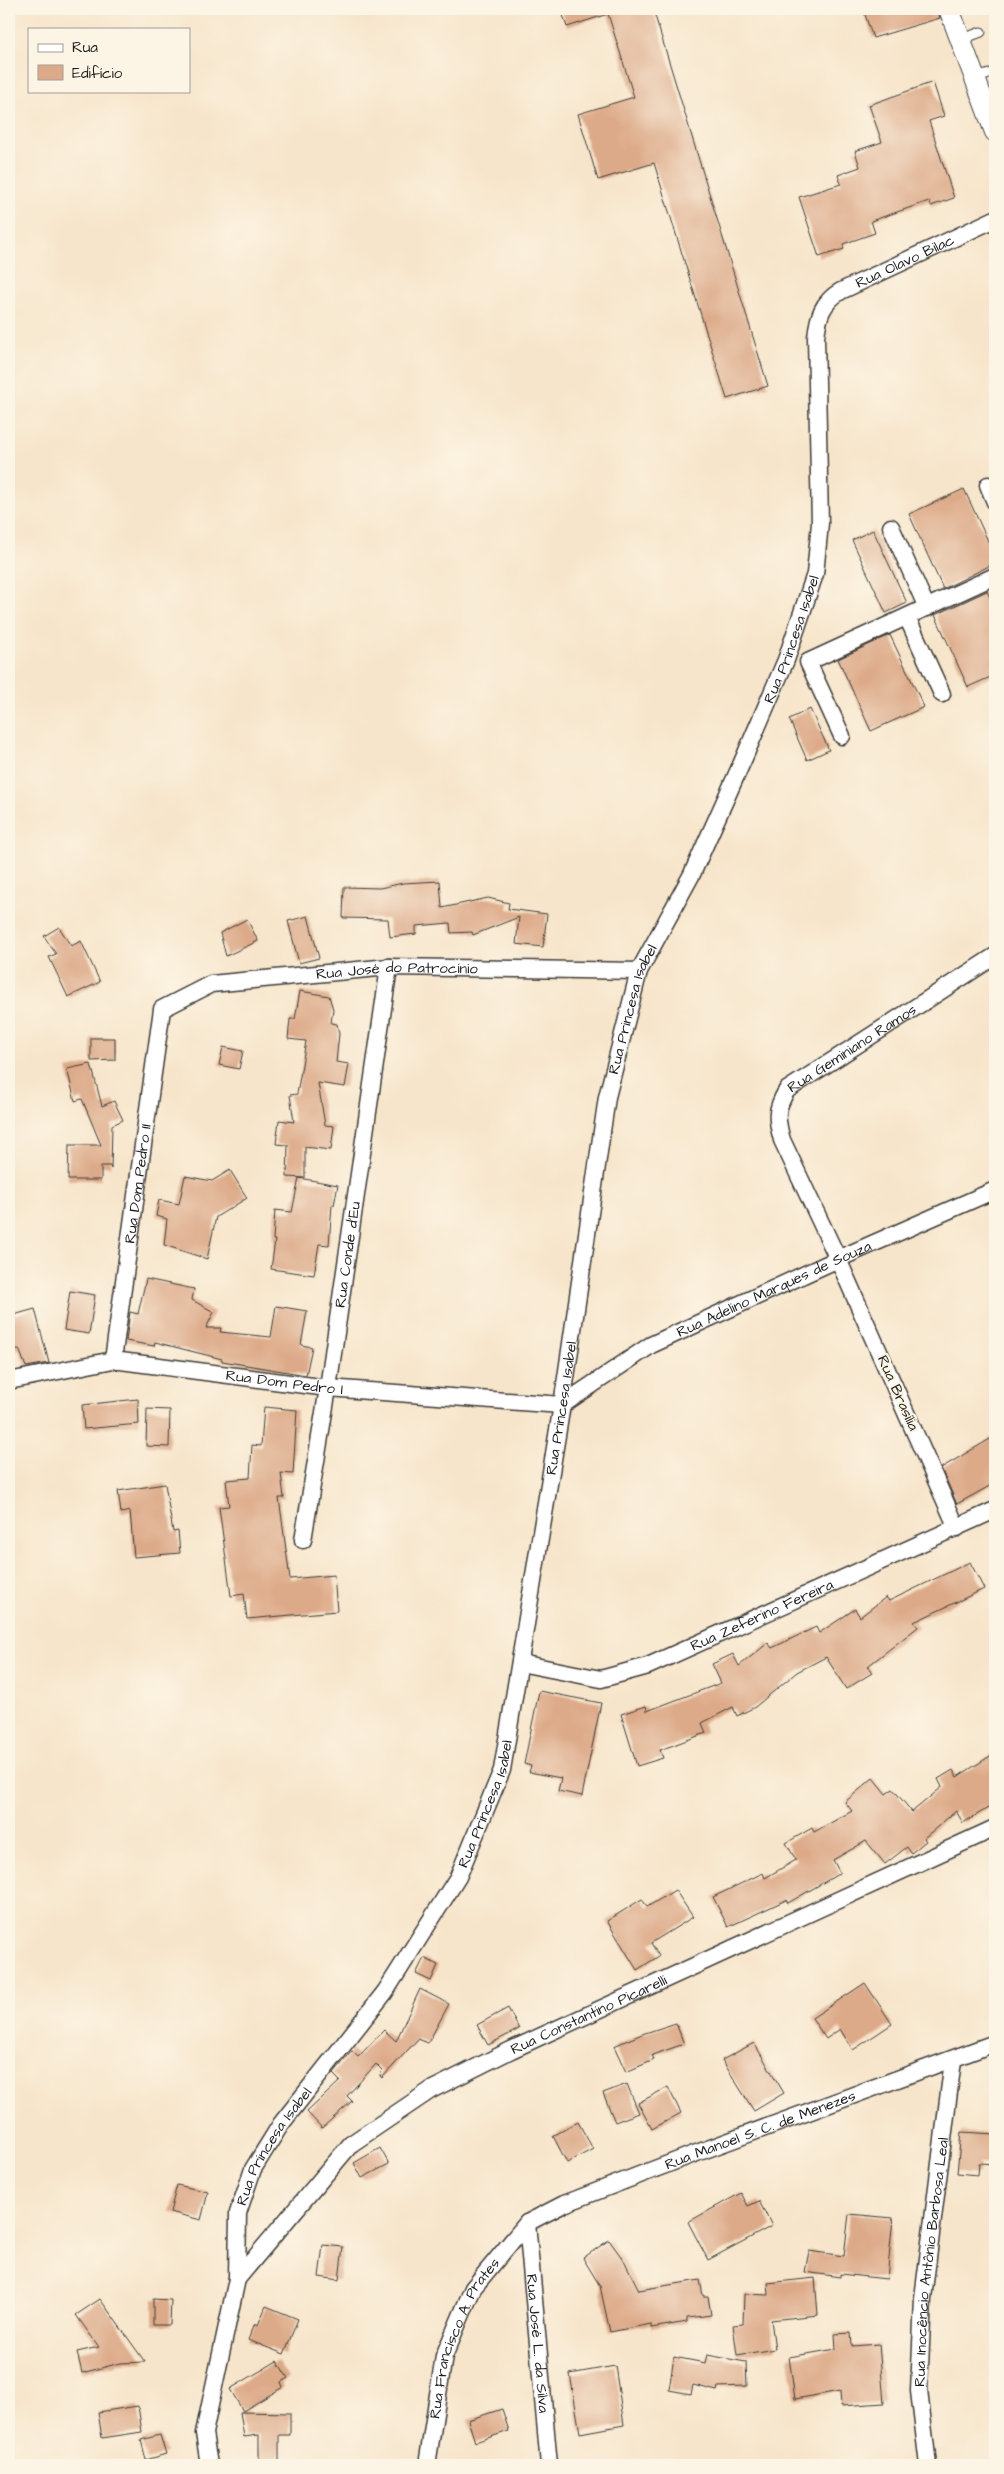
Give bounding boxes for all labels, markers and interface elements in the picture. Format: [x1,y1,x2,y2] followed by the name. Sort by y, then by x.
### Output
[28,28,190,92] legend
[72,37,98,58] text: Rua
[72,63,123,84] text: Edifício
[852,229,958,293] street label: Rua Olavo Bilac
[758,573,824,707] street label: Rua Princesa Isabel
[603,941,662,1076] street label: Rua Princesa Isabel
[315,956,479,984] street label: Rua José do Patrocínio
[783,999,921,1098] street label: Rua Geminiano Ramos
[119,1123,156,1245] street label: Rua Dom Pedro II
[329,1200,365,1309] street label: Rua Conde d'Eu
[673,1235,875,1342] street label: Rua Adelino Marques de Souza
[540,1340,582,1476] street label: Rua Princesa Isabel
[872,1352,924,1434] street label: Rua Brasília
[224,1364,344,1400] street label: Rua Dom Pedro I
[687,1573,837,1656] street label: Rua Zeferino Fereira
[452,1739,517,1871] street label: Rua Princesa Isabel
[507,1969,671,2059] street label: Rua Constantino Picarelli
[231,2083,316,2208] street label: Rua Princesa Isabel
[662,2085,859,2175] street label: Rua Manoel S. C. de Menezes
[909,2136,954,2387] street label: Rua Inocêncio Antônio Barbosa Leal
[424,2253,505,2420] street label: Rua Francisco A. Prates
[521,2273,555,2414] street label: Rua José L. da Silva

